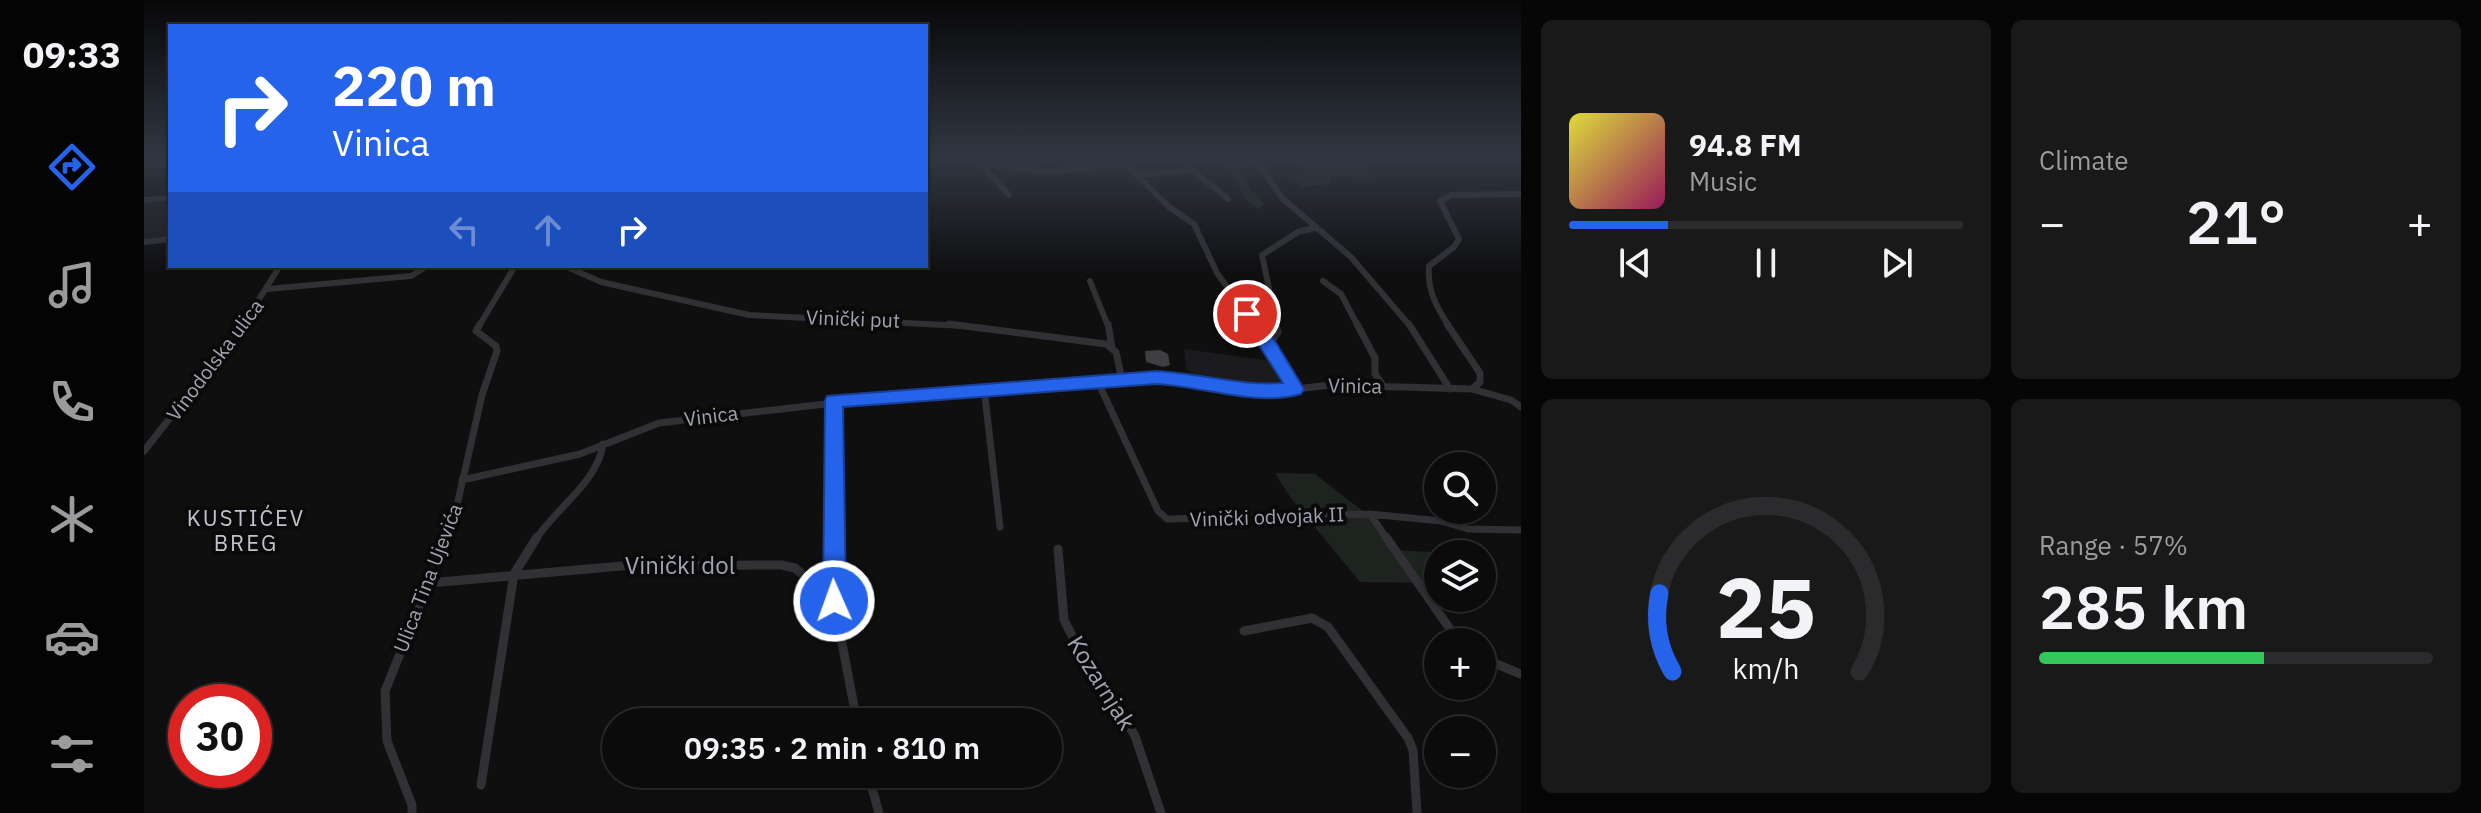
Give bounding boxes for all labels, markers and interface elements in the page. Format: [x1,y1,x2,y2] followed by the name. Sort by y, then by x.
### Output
[23,31,121,78] text: 09:33
[332,49,496,121] text: 220 m
[200,56,304,160] icon: right
[332,119,430,166] text: Vinica
[1689,125,1802,164] text: 94.8 FM
[44,139,100,195] icon: directions
[2039,143,2129,177] text: Climate
[1689,164,1757,198] text: Music
[2186,182,2286,261] text: 21°
[2039,194,2065,251] text: −
[2407,194,2433,251] text: +
[442,208,486,252] icon: left
[526,208,570,252] icon: ahead
[610,208,654,252] icon: right
[1613,241,1657,285] icon: previous
[1744,241,1788,285] icon: pause
[1875,241,1919,285] icon: next
[44,257,100,313] icon: music
[1213,280,1281,348] pin
[1225,292,1269,336] icon: arrive
[160,293,270,426] street label: Vinodolska ulica
[806,303,900,334] street label: Vinički put
[1328,372,1383,399] street label: Vinica
[44,374,100,430] icon: phone
[682,399,740,432] street label: Vinica
[1424,452,1496,788] map controls
[1424,452,1496,524] button: search
[44,491,100,547] icon: climate
[387,499,468,656] street label: Ulica Tina Ujevića
[1189,500,1345,533] street label: Vinički odvojak II
[187,503,305,557] district label: KUSTIĆEV BREG
[2039,528,2188,562] text: Range · 57%
[1424,540,1496,612] button: layers
[625,549,735,581] street label: Vinički dol
[1716,552,1816,660] text: 25
[792,559,876,643] position arrow
[2039,567,2248,646] text: 285 km
[44,609,100,665] icon: car
[1424,628,1496,700] button: +
[1060,629,1144,736] street label: Kozarnjak
[1732,650,1800,687] text: km/h
[168,684,272,788] speed limit sign: 30
[1424,716,1496,788] button: −
[44,726,100,782] icon: filters
[684,728,980,767] text: 09:35 · 2 min · 810 m

